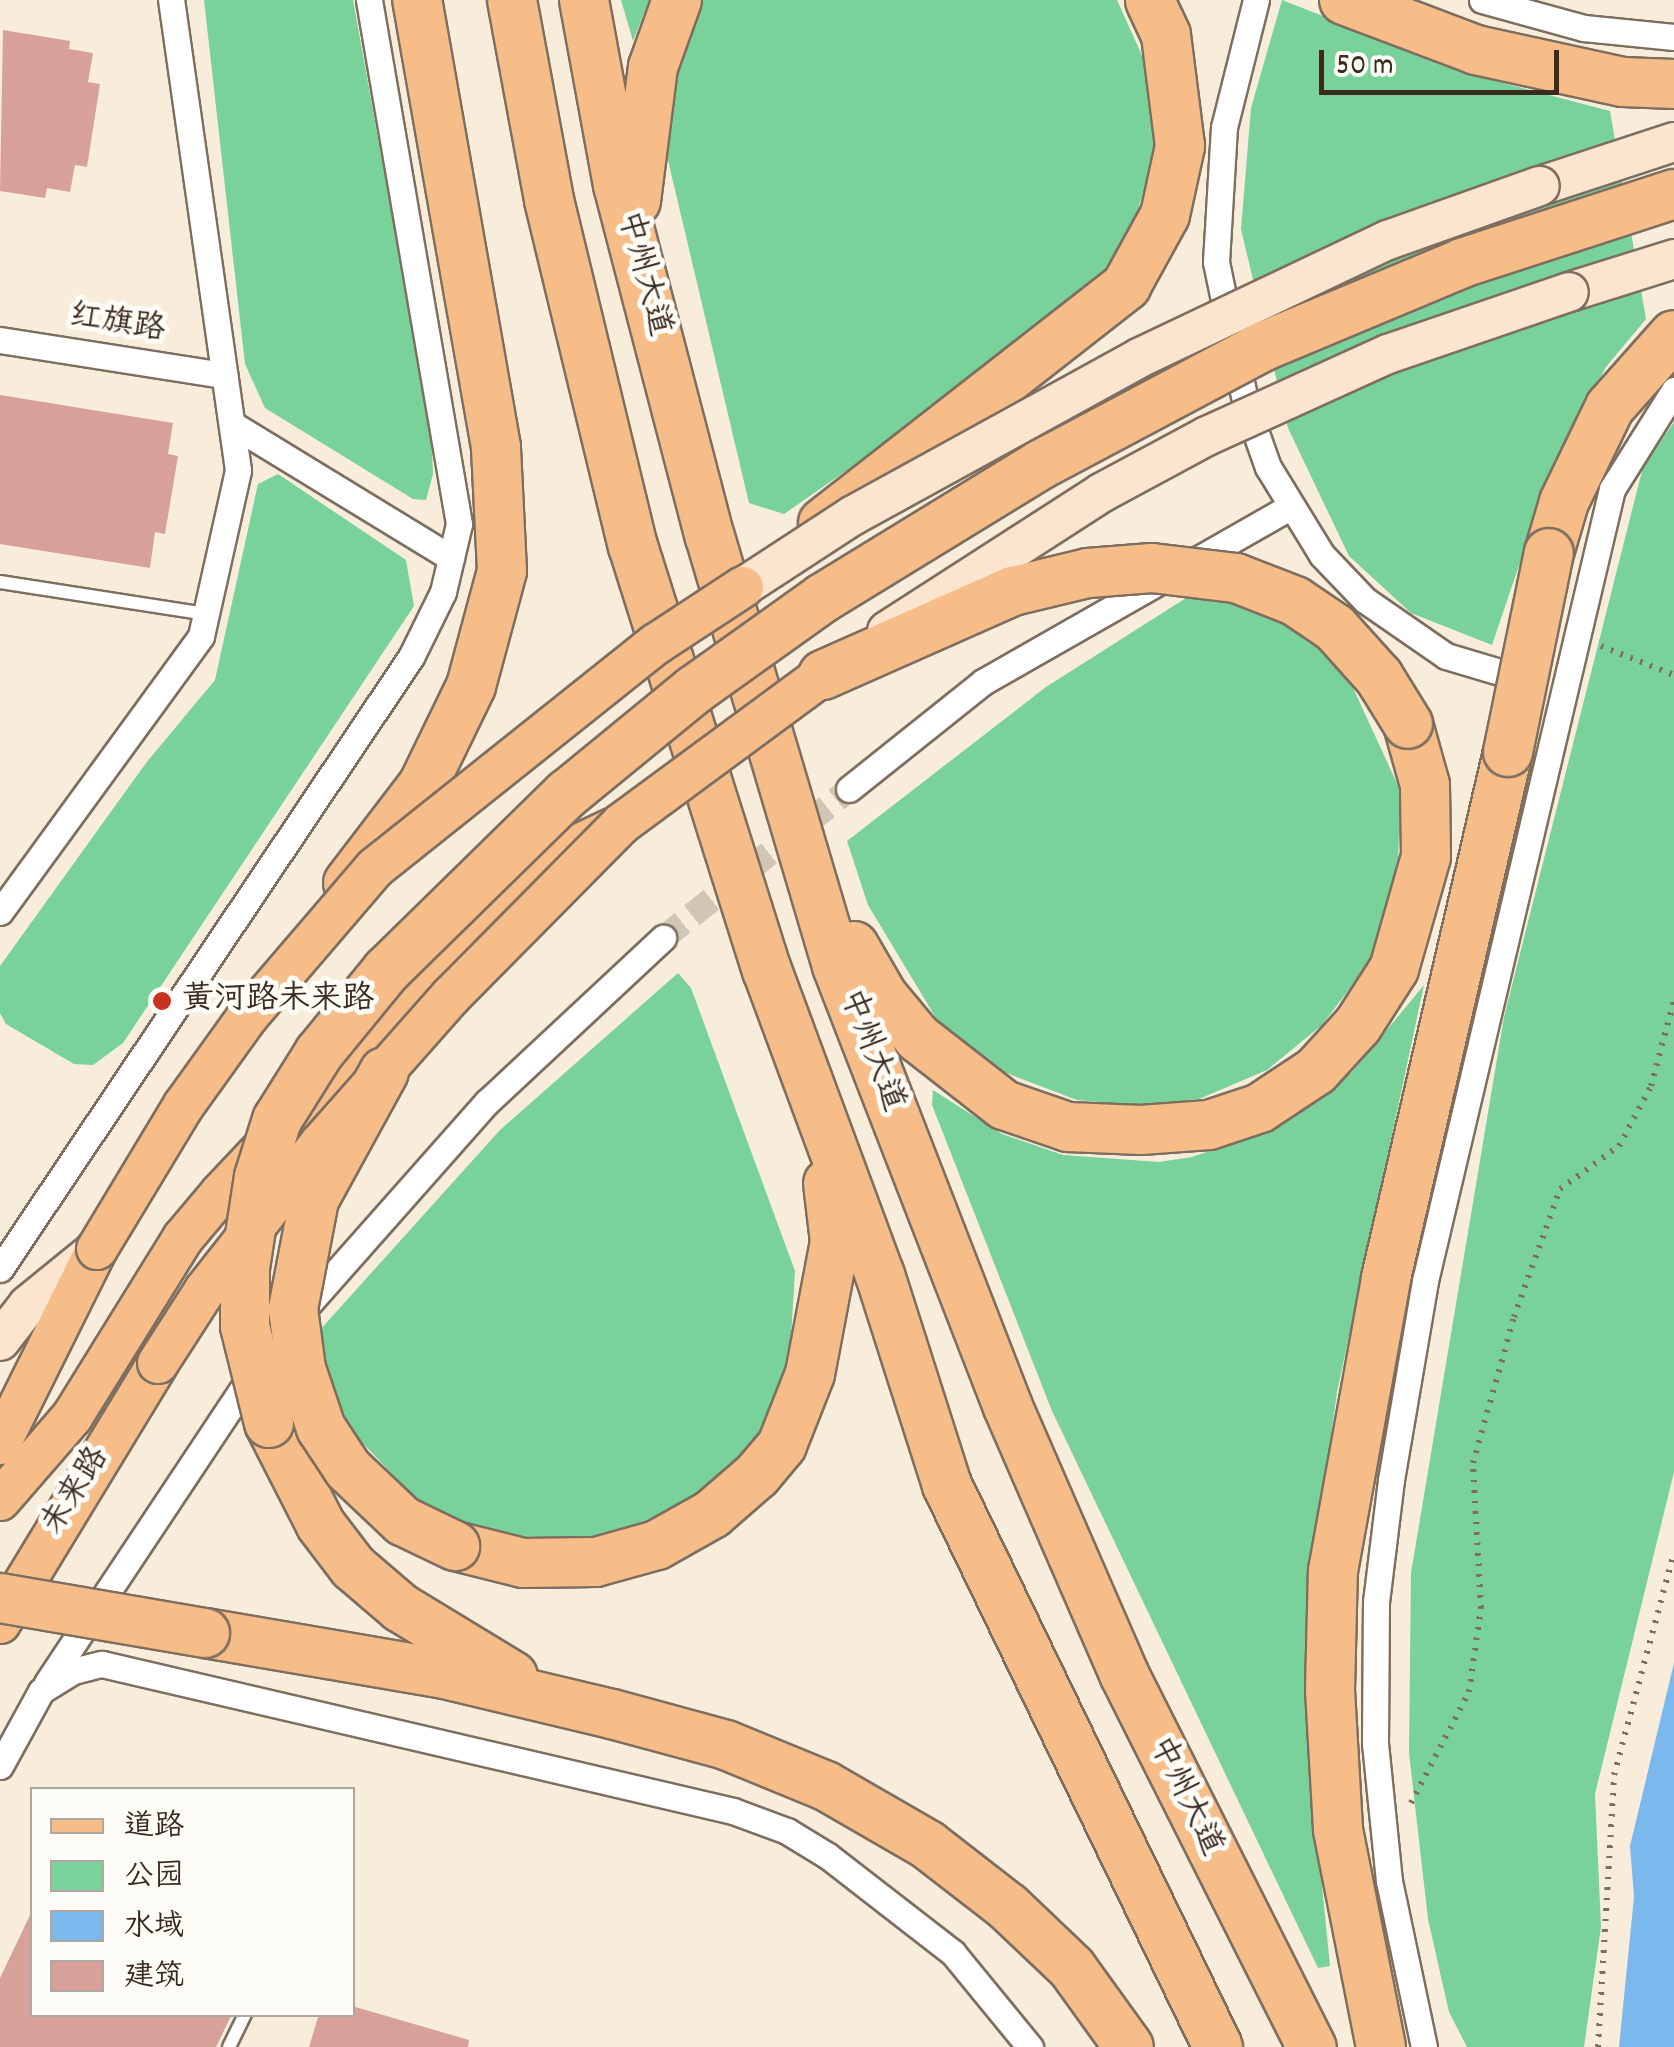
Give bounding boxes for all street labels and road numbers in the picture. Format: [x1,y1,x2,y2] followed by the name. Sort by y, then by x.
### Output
[607,207,677,341] street label: 中州大道
[67,299,167,351] street label: 红旗路
[829,984,911,1118] street label: 中州大道
[35,1441,119,1543] street label: 未来路
[1139,1731,1229,1863] street label: 中州大道

